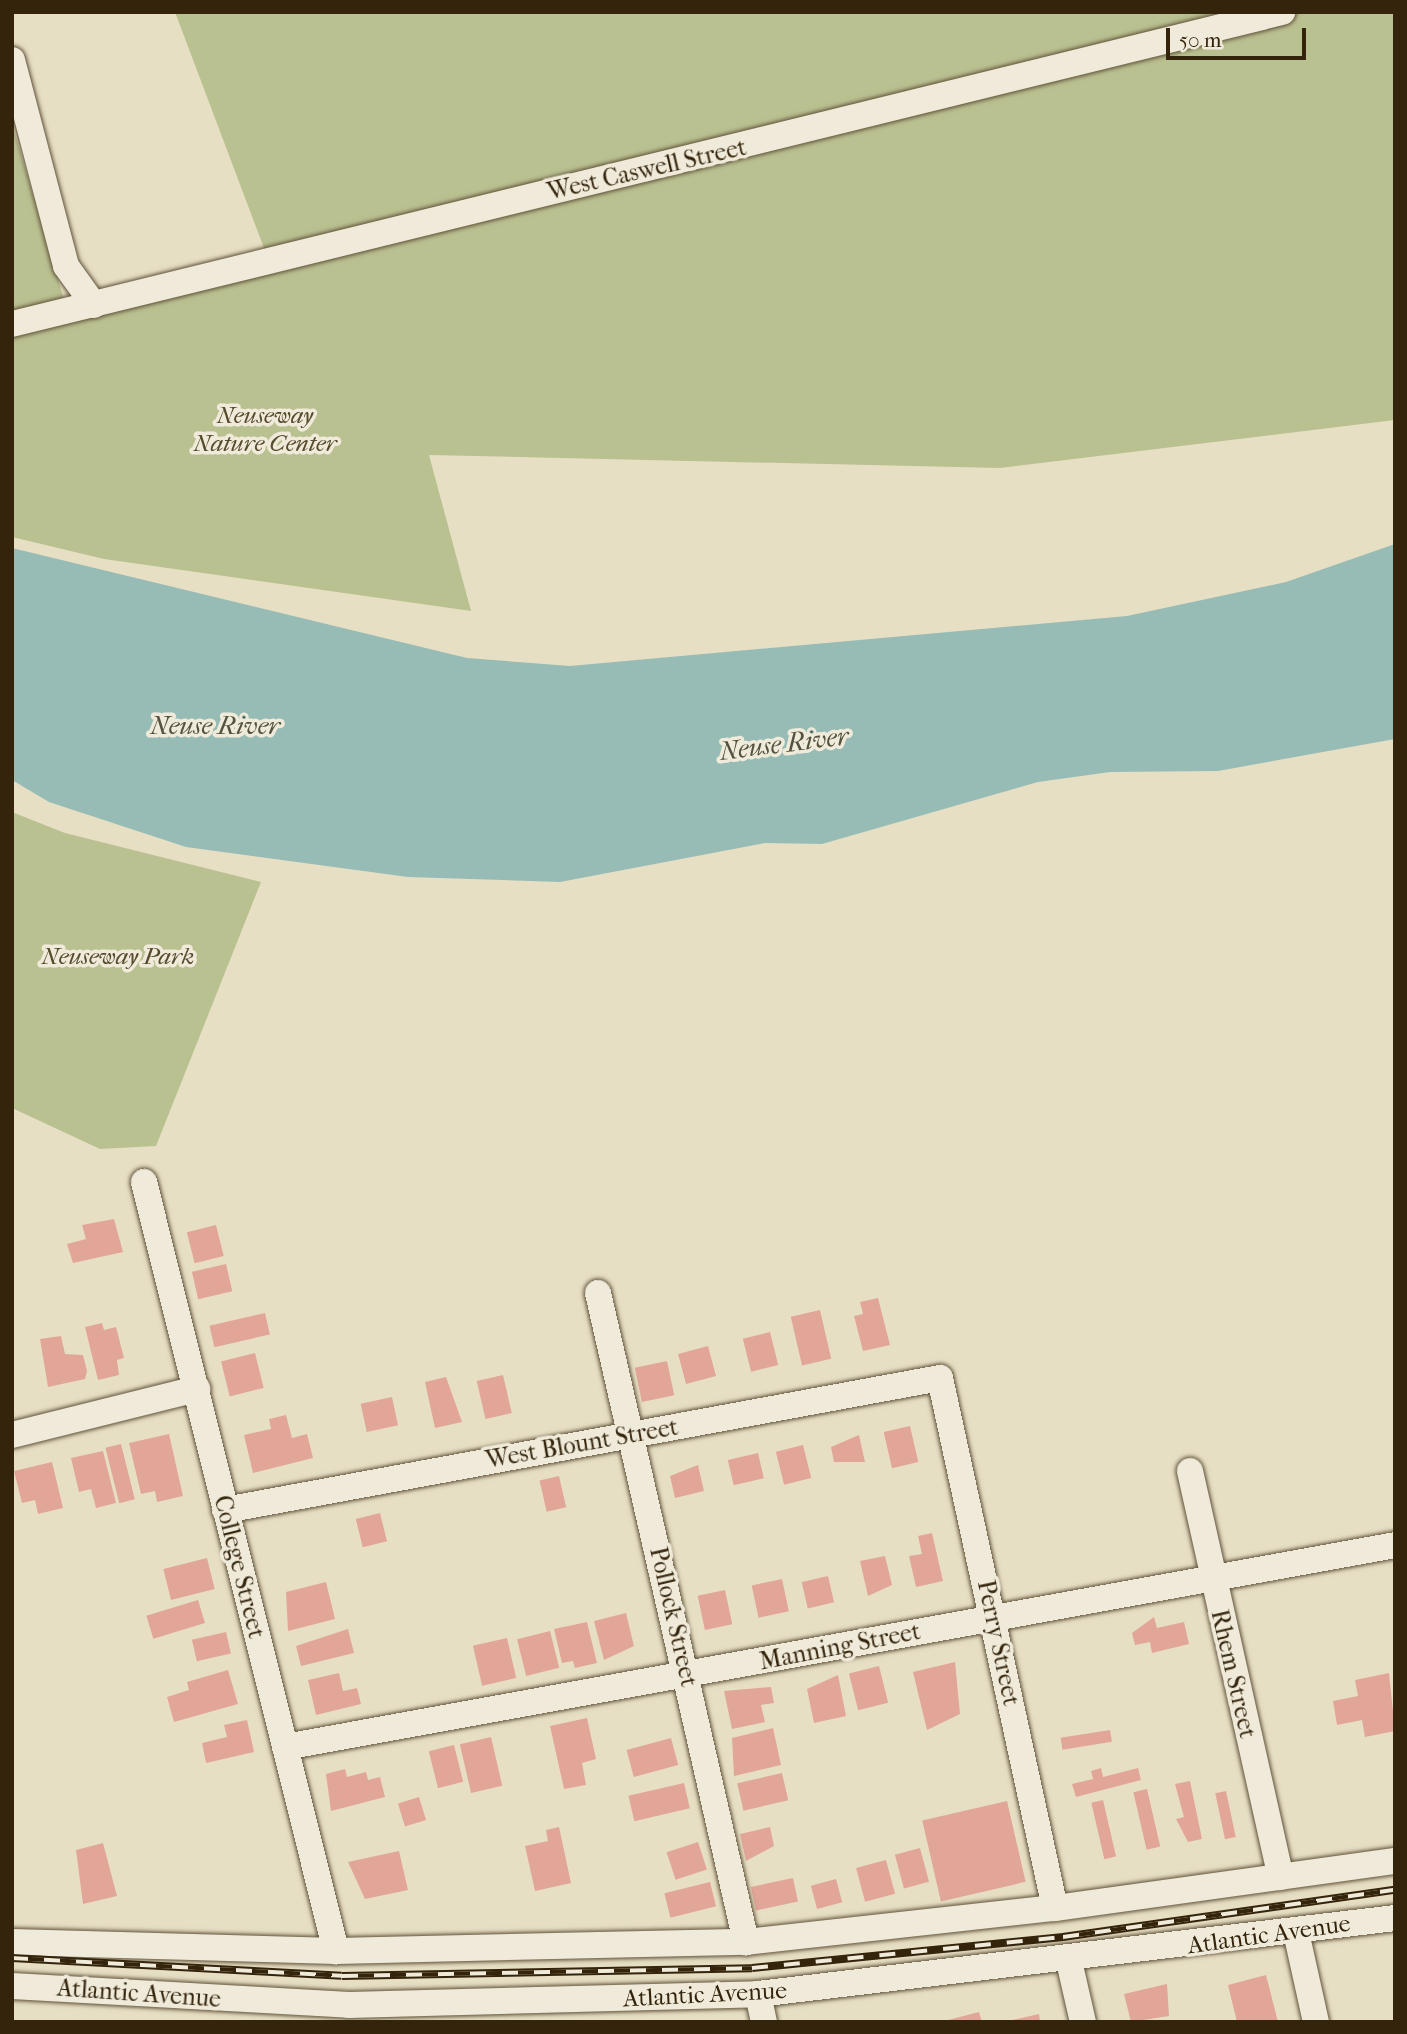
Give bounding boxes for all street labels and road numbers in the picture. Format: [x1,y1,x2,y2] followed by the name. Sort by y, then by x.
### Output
[545,133,749,207] street label: West Caswell Street
[484,1413,680,1475] street label: West Blount Street
[207,1493,271,1641] street label: College Street
[643,1544,703,1690] street label: Pollock Street
[971,1578,1025,1708] street label: Perry Street
[1204,1607,1262,1741] street label: Rhem Street
[757,1617,923,1677] street label: Manning Street
[1186,1909,1352,1961] street label: Atlantic Avenue
[56,1974,222,2014] street label: Atlantic Avenue
[622,1976,788,2014] street label: Atlantic Avenue

